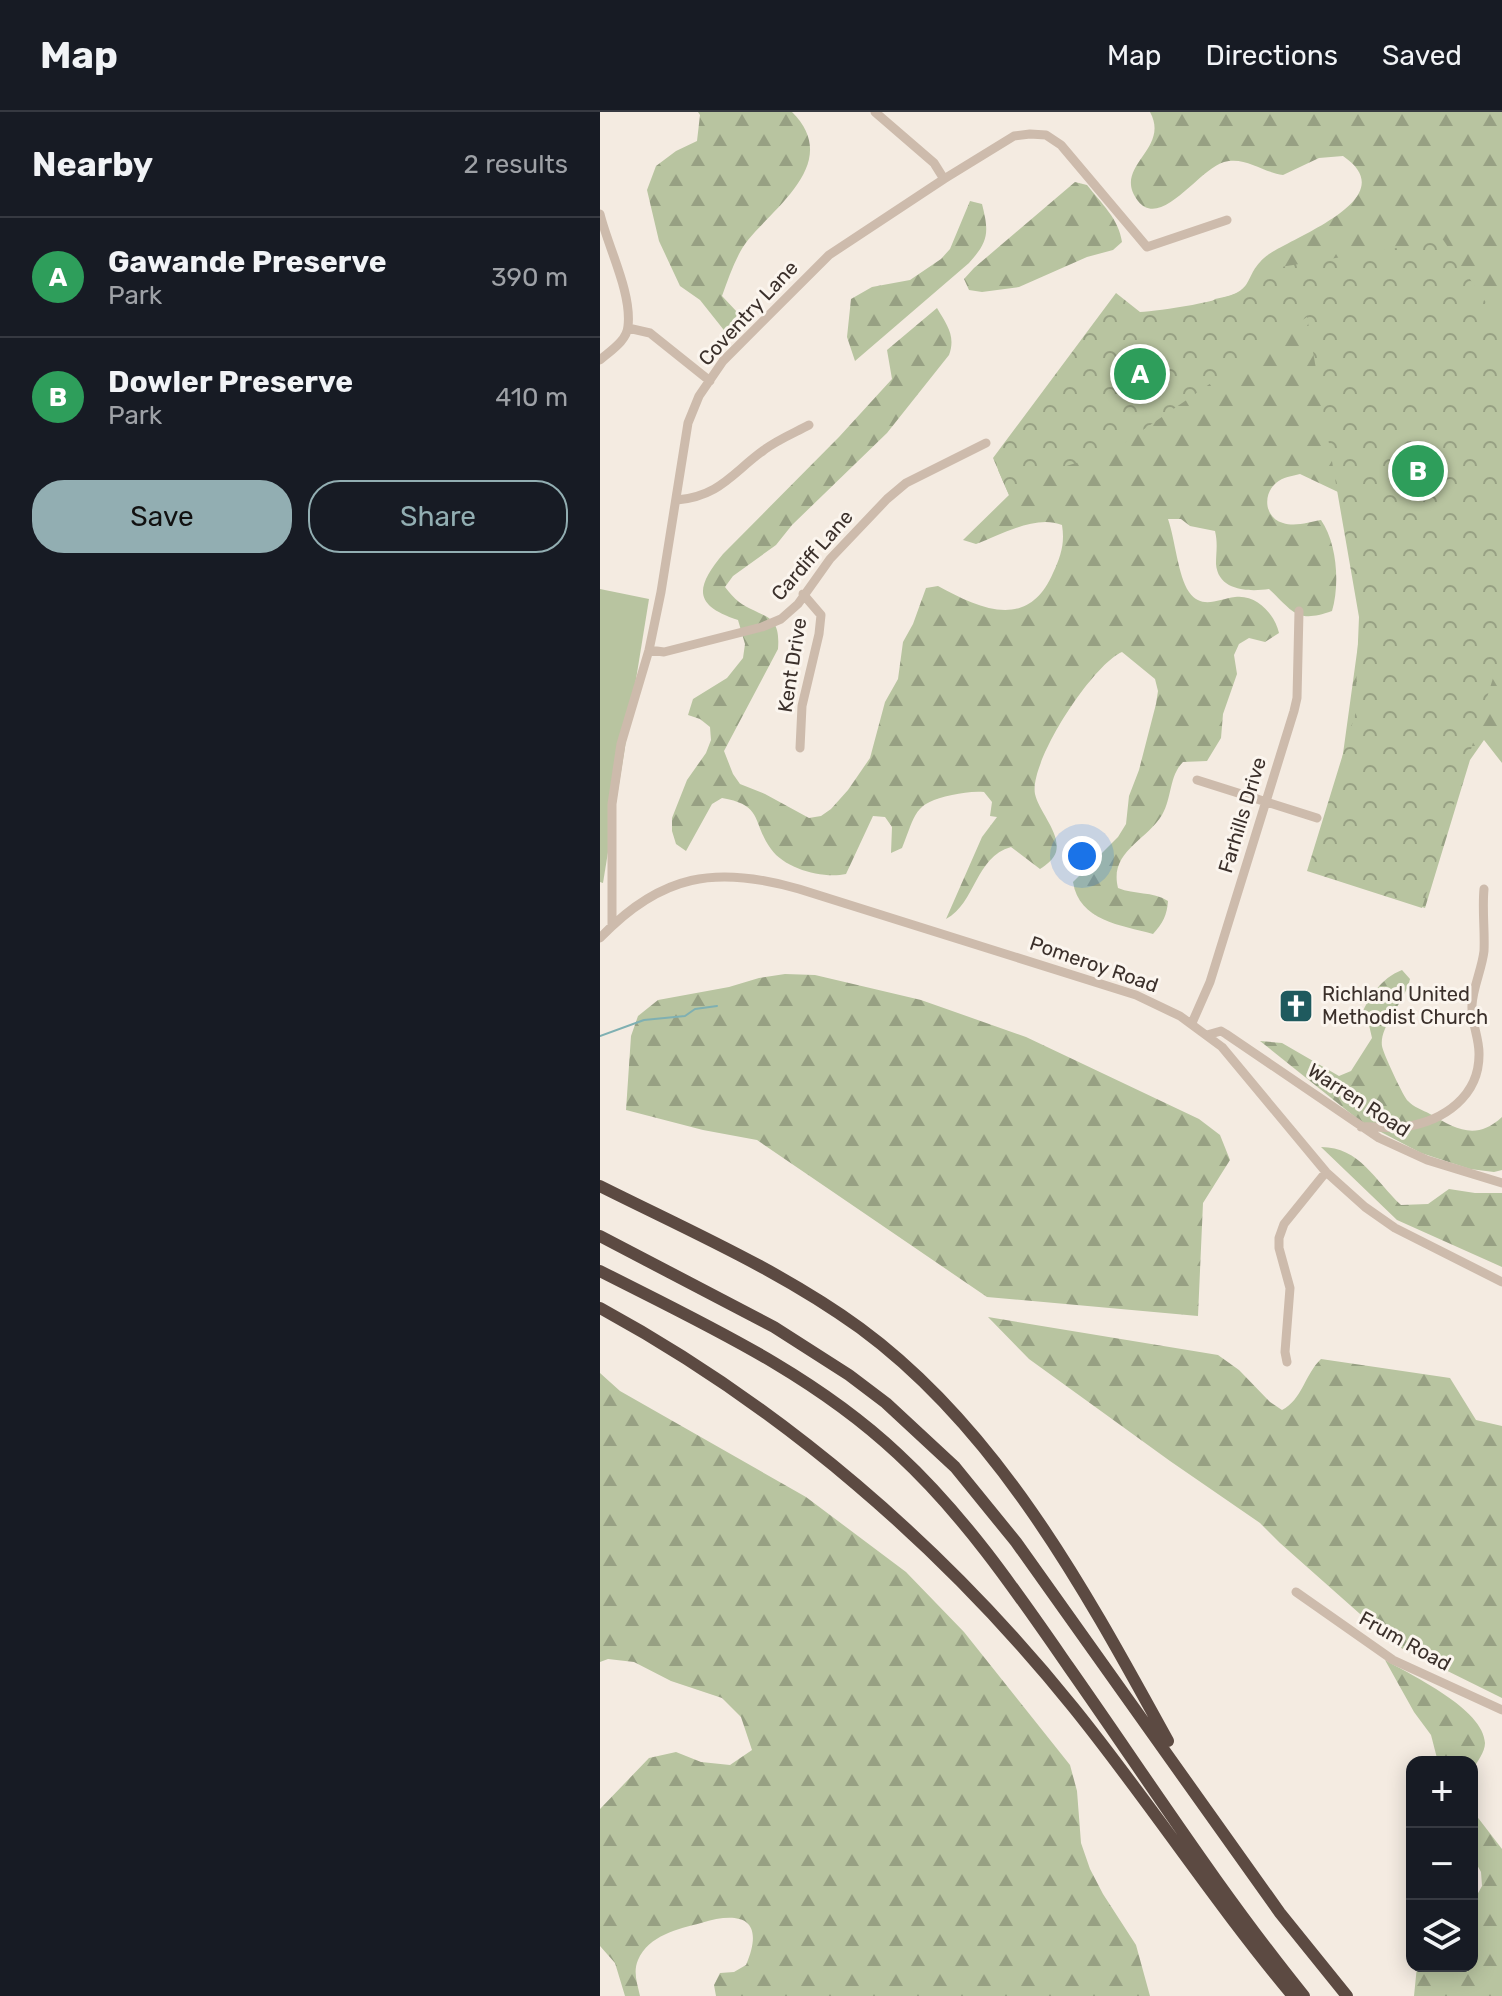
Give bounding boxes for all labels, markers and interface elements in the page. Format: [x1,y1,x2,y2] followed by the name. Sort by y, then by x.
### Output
[40,32,118,78] text: Map
[1107,39,1161,72] text: Map
[1205,39,1338,72] text: Directions
[1382,39,1462,72] text: Saved
[32,144,153,185] text: Nearby
[464,149,568,180] text: 2 results
[108,244,387,280] text: Gawande Preserve
[693,256,803,370] street label: Coventry Lane
[49,262,67,293] text: A
[491,262,568,293] text: 390 m
[108,280,162,311] text: Park
[1114,344,1166,404] pin: A
[108,364,353,400] text: Dowler Preserve
[49,382,67,413] text: B
[495,382,568,413] text: 410 m
[108,400,162,431] text: Park
[1392,441,1444,501] pin: B
[32,480,292,553] button: Save
[308,480,568,553] button: Share
[766,505,858,605] street label: Cardiff Lane
[773,616,811,714] street label: Kent Drive
[1213,754,1271,876] street label: Farhills Drive
[1062,836,1102,876] your location
[1027,931,1161,997] street label: Pomeroy Road
[1322,982,1488,1029] place label: Richland United Methodist Church
[1277,987,1315,1025] church icon: Richland United Methodist Church
[1303,1058,1415,1142] street label: Warren Road
[1355,1606,1455,1676] street label: Frum Road
[1406,1756,1478,1972] map controls
[1406,1756,1478,1828] button: +
[1406,1828,1478,1900] button: −
[1406,1900,1478,1972] button: layers

